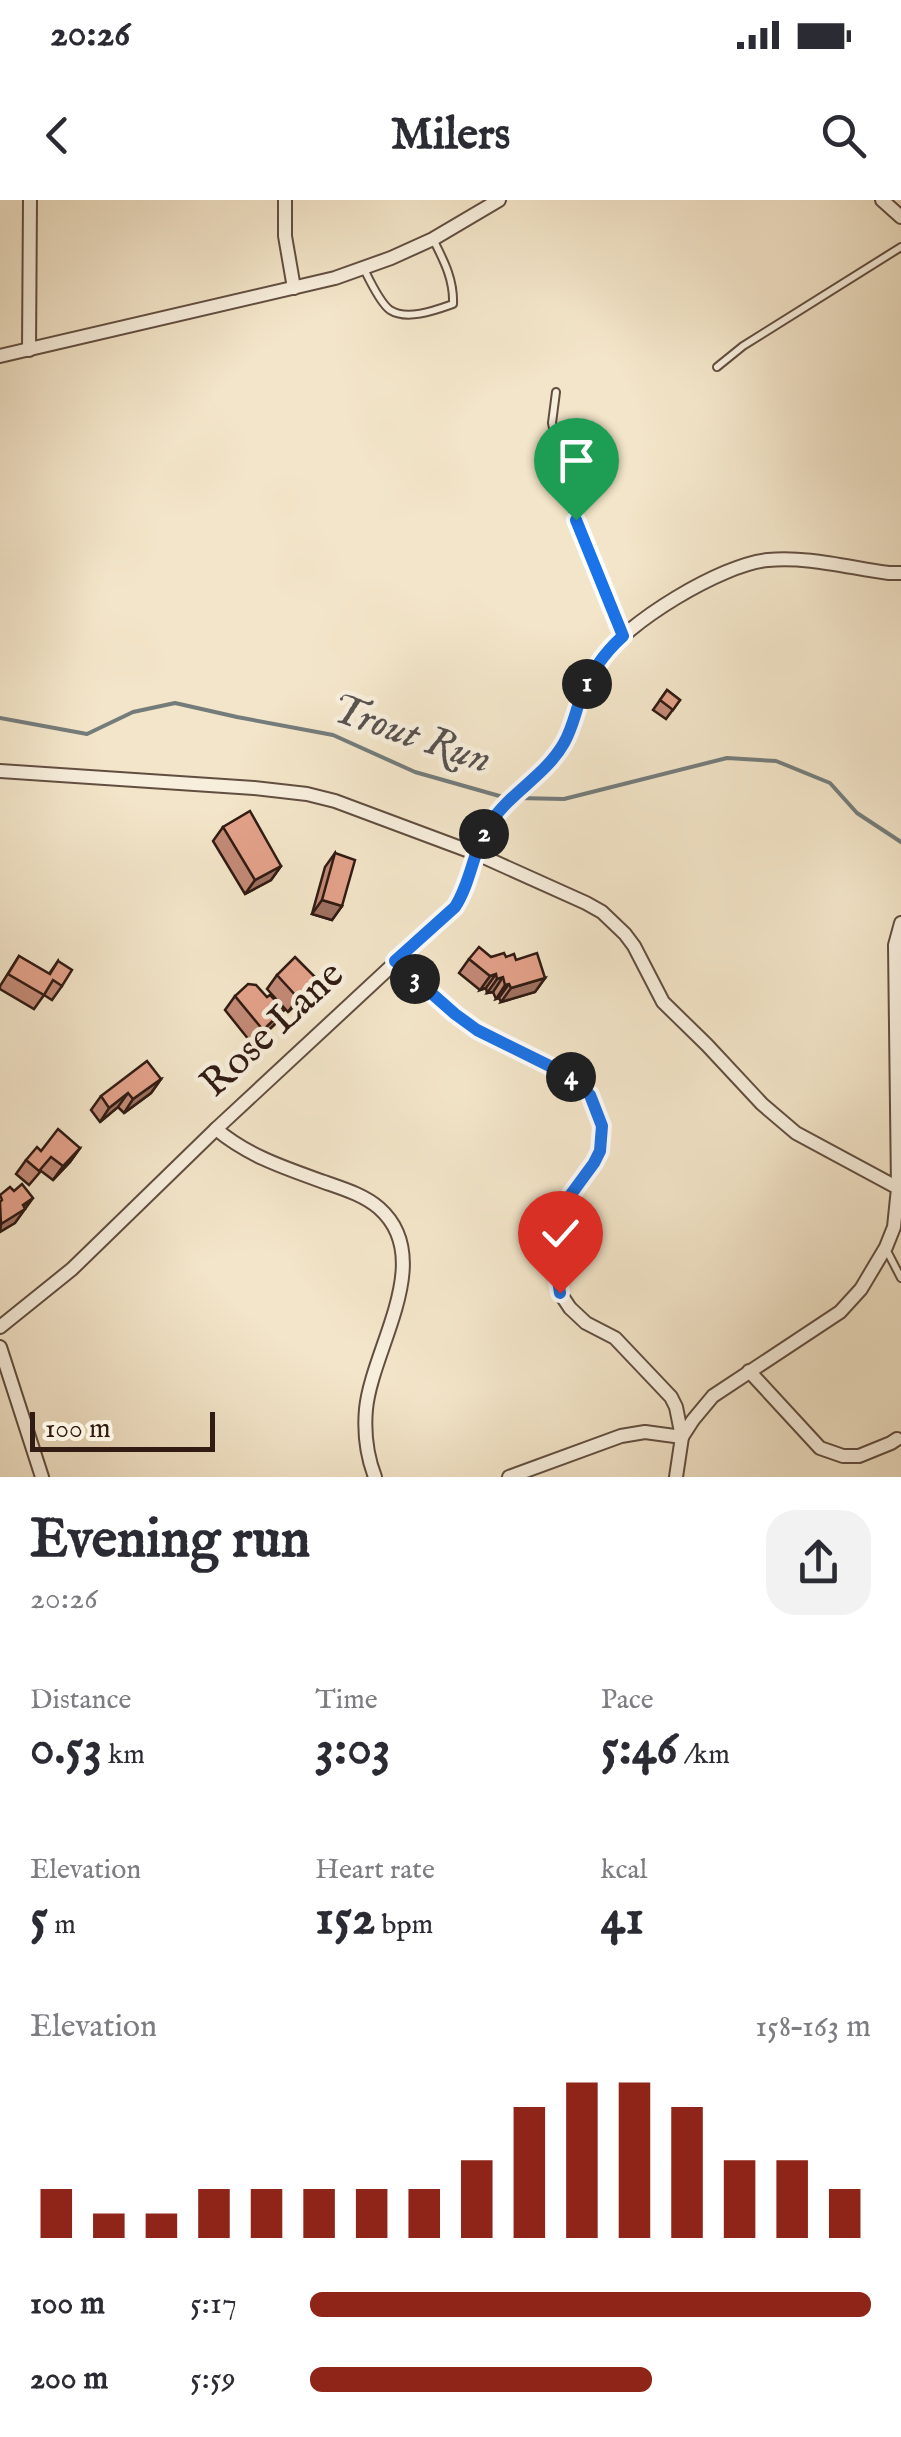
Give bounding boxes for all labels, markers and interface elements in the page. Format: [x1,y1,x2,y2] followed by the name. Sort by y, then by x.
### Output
[50,11,130,59] text: 20:26
[391,107,510,164] text: Milers
[30,108,85,163] icon: back
[816,108,871,163] icon: search
[534,418,619,521] pin
[549,433,604,488] icon: arrive
[562,659,612,709] pin: 1
[582,666,592,701] text: 1
[324,683,498,787] water label: Trout Run
[459,809,509,859] pin: 2
[477,816,491,851] text: 2
[190,951,356,1109] street label: Rose Lane
[390,954,440,1004] pin: 3
[410,961,420,996] text: 3
[546,1052,596,1102] pin: 4
[564,1059,578,1094] text: 4
[518,1191,603,1294] pin
[533,1206,588,1261] icon: check
[30,1407,215,1452] scale bar
[45,1412,111,1447] text: 100 m
[30,1506,310,1576] text: Evening run
[766,1510,871,1615] button: share
[30,1579,98,1620] text: 20:26
[30,1683,131,1718] text: Distance
[315,1683,378,1718] text: Time
[601,1683,654,1718] text: Pace
[30,1718,102,1781] text: 0.53
[315,1718,390,1781] text: 3:03
[601,1718,678,1781] text: 5:46
[102,1738,145,1773] text: km
[678,1738,730,1773] text: /km
[30,1853,141,1888] text: Elevation
[315,1853,435,1888] text: Heart rate
[601,1853,647,1888] text: kcal
[30,1888,48,1951] text: 5
[315,1888,375,1951] text: 152
[601,1888,644,1951] text: 41
[48,1908,76,1943] text: m
[375,1908,433,1943] text: bpm
[30,2007,157,2048] text: Elevation
[755,2007,871,2048] text: 158–163 m
[30,2284,105,2325] text: 100 m
[190,2284,237,2325] text: 5:17
[30,2359,108,2400] text: 200 m
[190,2359,236,2400] text: 5:59

